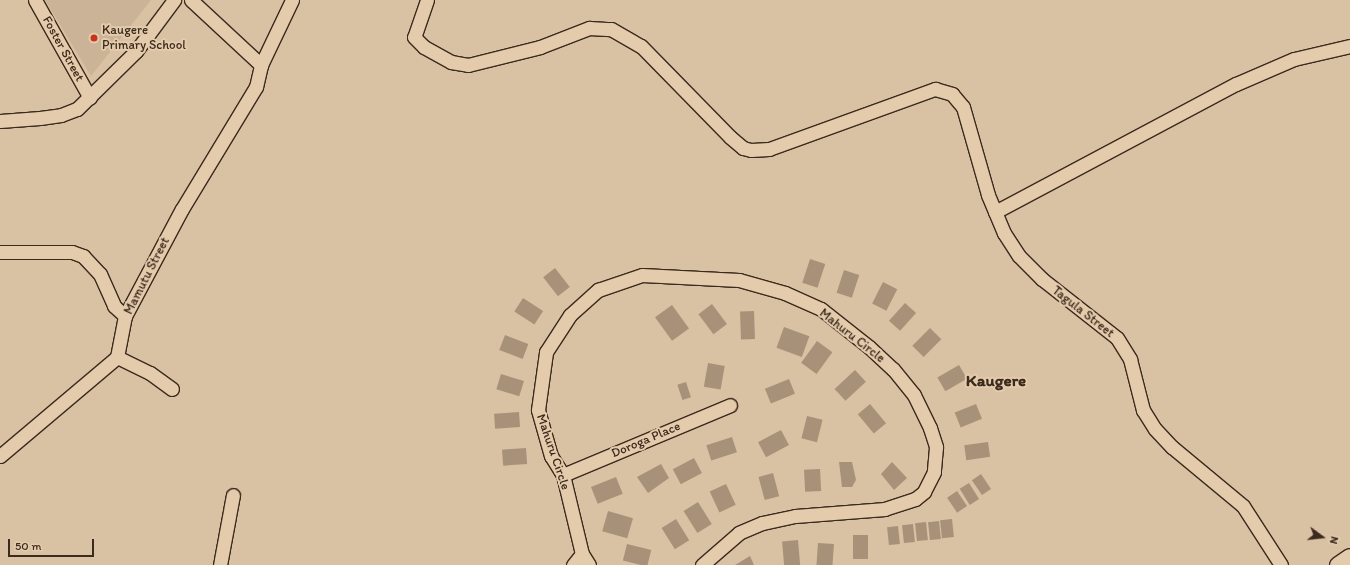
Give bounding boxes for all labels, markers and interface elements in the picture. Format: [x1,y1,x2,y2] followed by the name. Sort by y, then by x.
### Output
[39,14,87,84] street label: Foster Street
[102,23,186,54] place label: Kaugere Primary School
[89,33,99,43] marker: Kaugere Primary School
[121,235,173,317] street label: Mamutu Street
[1049,283,1117,341] street label: Tagula Street
[816,306,888,366] street label: Mahuru Circle
[966,371,1026,391] district label: Kaugere
[533,412,573,492] street label: Mahuru Circle
[609,419,683,461] street label: Doroga Place
[1302,517,1342,557] north arrow
[10,531,96,557] scale bar
[1327,535,1341,546] text: N
[15,539,41,553] text: 50 m

